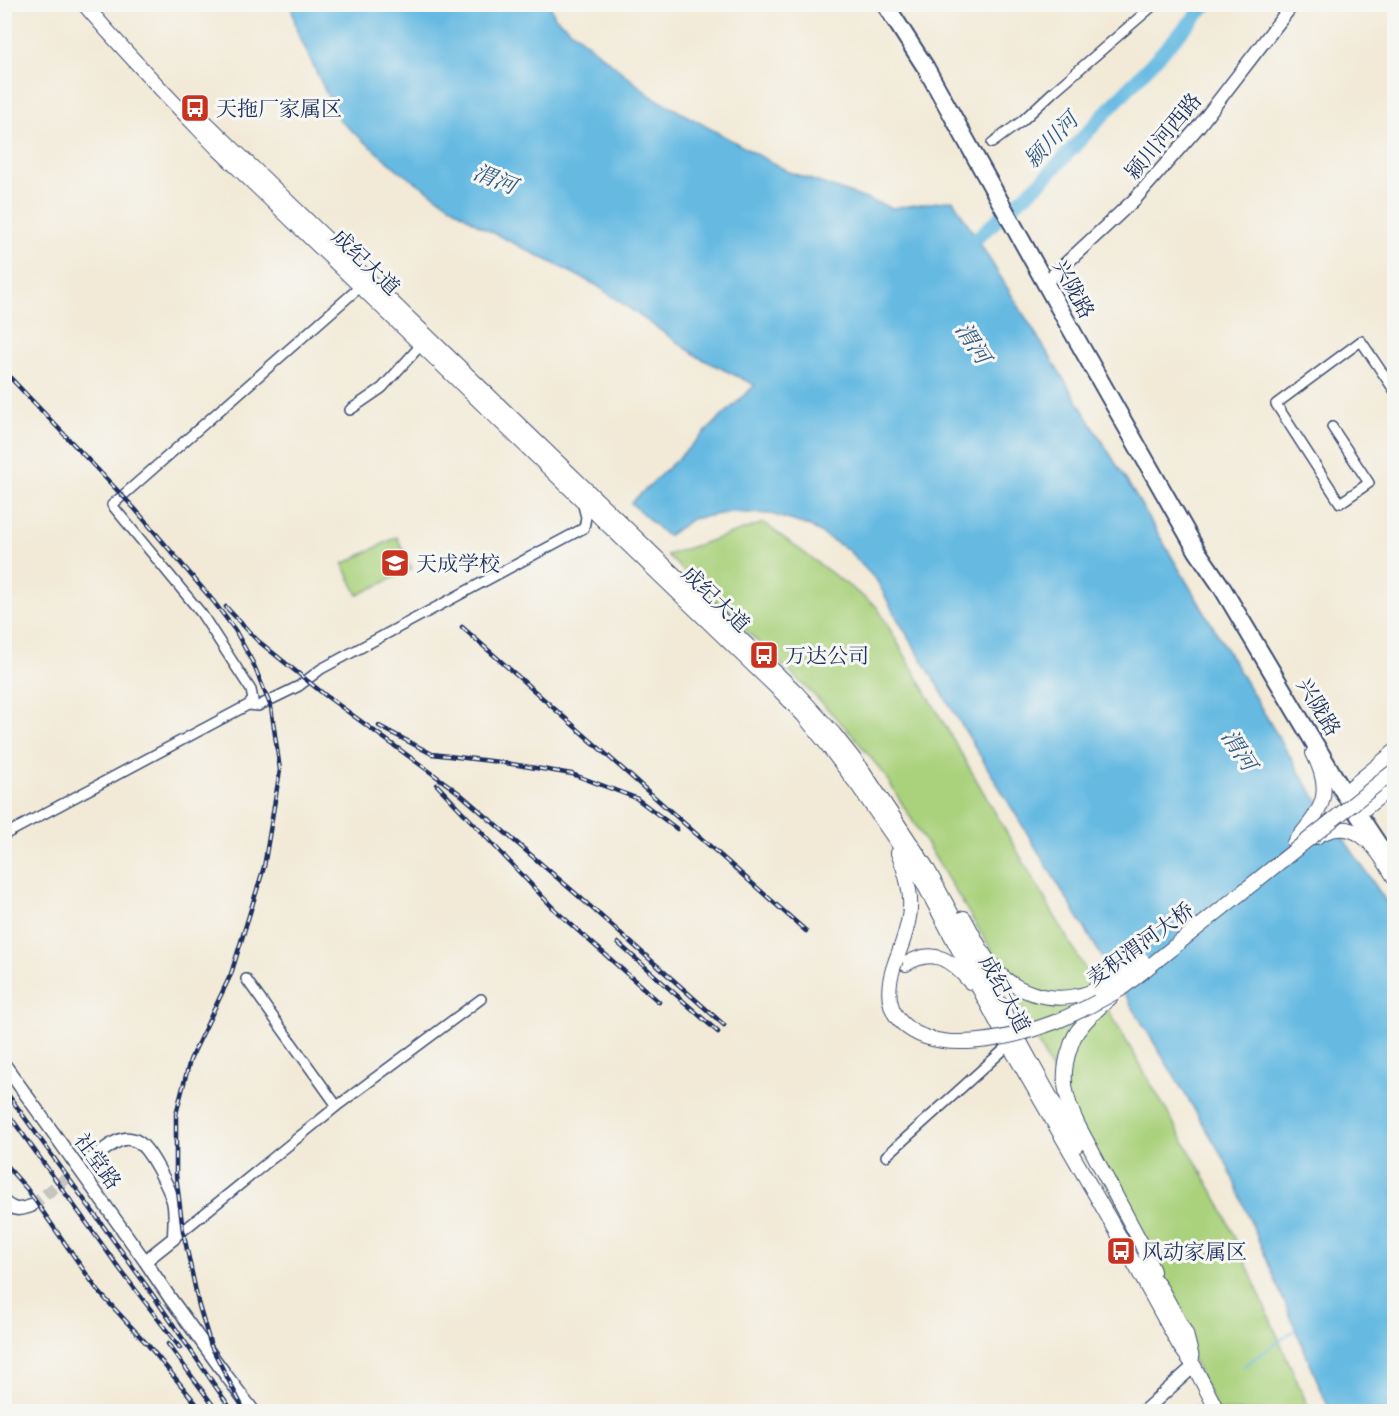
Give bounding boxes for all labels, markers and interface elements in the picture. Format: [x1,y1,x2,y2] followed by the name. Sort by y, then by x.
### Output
[1119,87,1207,185] street label: 颍川河西路
[179,92,211,124] bus stop icon: 天拖厂家属区
[216,95,342,122] place label: 天拖厂家属区
[1018,103,1087,174] water label: 颍川河
[469,157,525,202] water label: 渭河
[326,223,406,301] street label: 成纪大道
[1047,255,1101,323] street label: 兴陇路
[949,317,999,373] water label: 渭河
[379,547,411,579] school or university icon: 天成学校
[416,550,500,577] place label: 天成学校
[676,560,756,638] street label: 成纪大道
[748,639,780,671] bus stop icon: 万达公司
[785,642,869,669] place label: 万达公司
[1291,673,1347,741] street label: 兴陇路
[1215,724,1265,780] water label: 渭河
[1081,896,1199,992] street label: 麦积渭河大桥
[973,951,1037,1037] street label: 成纪大道
[69,1128,127,1194] street label: 社堂路
[1105,1235,1137,1267] bus stop icon: 风动家属区
[1142,1238,1247,1265] place label: 风动家属区

